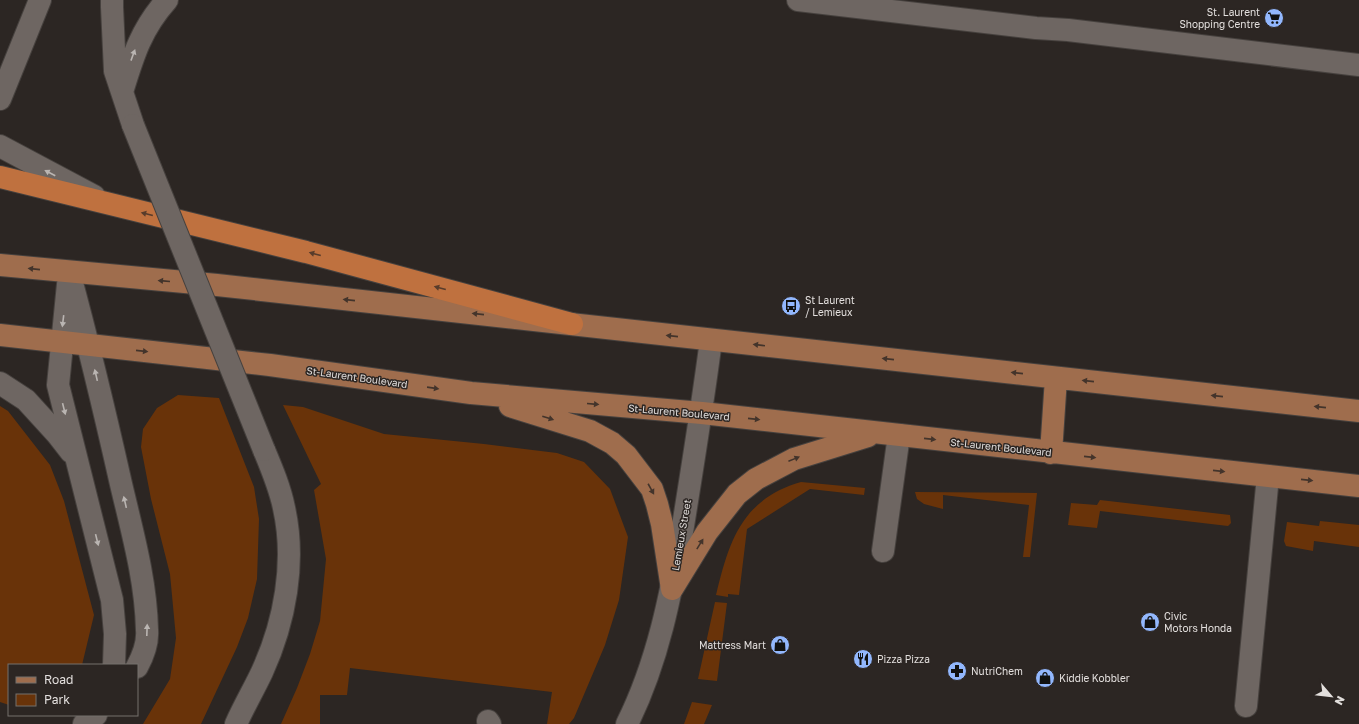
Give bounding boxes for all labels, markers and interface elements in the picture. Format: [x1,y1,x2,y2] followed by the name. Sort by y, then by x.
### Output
[1179,6,1260,30] place label: St. Laurent Shopping Centre
[1263,7,1285,29] supermarket icon: St. Laurent Shopping Centre
[131,48,137,60] one-way arrow
[44,169,56,176] one-way arrow
[141,210,154,216] one-way arrow
[308,251,320,257] one-way arrow
[28,266,41,272] one-way arrow
[158,277,170,284] one-way arrow
[434,285,446,291] one-way arrow
[805,294,855,318] place label: St Laurent / Lemieux
[780,295,802,317] bus stop icon: St Laurent / Lemieux
[342,297,355,303] one-way arrow
[472,311,484,318] one-way arrow
[60,315,67,327] one-way arrow
[666,333,678,339] one-way arrow
[753,342,765,348] one-way arrow
[135,348,148,354] one-way arrow
[882,356,894,362] one-way arrow
[306,364,408,390] street label: St-Laurent Boulevard
[92,369,98,382] one-way arrow
[1011,370,1023,377] one-way arrow
[1082,378,1094,384] one-way arrow
[427,385,439,391] one-way arrow
[1211,392,1223,399] one-way arrow
[587,401,599,407] one-way arrow
[628,402,730,422] street label: St-Laurent Boulevard
[61,403,67,415] one-way arrow
[1314,404,1326,410] one-way arrow
[542,415,554,421] one-way arrow
[748,416,760,423] one-way arrow
[924,436,936,442] one-way arrow
[950,436,1052,458] street label: St-Laurent Boulevard
[1084,453,1096,460] one-way arrow
[789,456,801,462] one-way arrow
[1213,468,1225,474] one-way arrow
[1301,477,1313,483] one-way arrow
[647,483,654,495] one-way arrow
[122,496,128,508] one-way arrow
[669,498,693,572] street label: Lemieux Street
[94,534,100,546] one-way arrow
[696,538,703,550] one-way arrow
[1164,610,1232,634] place label: Civic Motors Honda
[1139,611,1161,633] shop icon: Civic Motors Honda
[143,624,150,636] one-way arrow
[769,634,791,656] shop icon: Mattress Mart
[699,639,766,651] place label: Mattress Mart
[852,648,874,670] restaurant icon: Pizza Pizza
[877,653,930,665] place label: Pizza Pizza
[946,660,968,682] pharmacy icon: NutriChem
[8,664,138,716] legend
[971,665,1023,677] place label: NutriChem
[1034,667,1056,689] shop icon: Kiddie Kobbler
[44,672,73,687] text: Road
[1059,672,1130,684] place label: Kiddie Kobbler
[1311,676,1351,716] north arrow
[44,692,70,707] text: Park
[1333,694,1348,708] text: N

